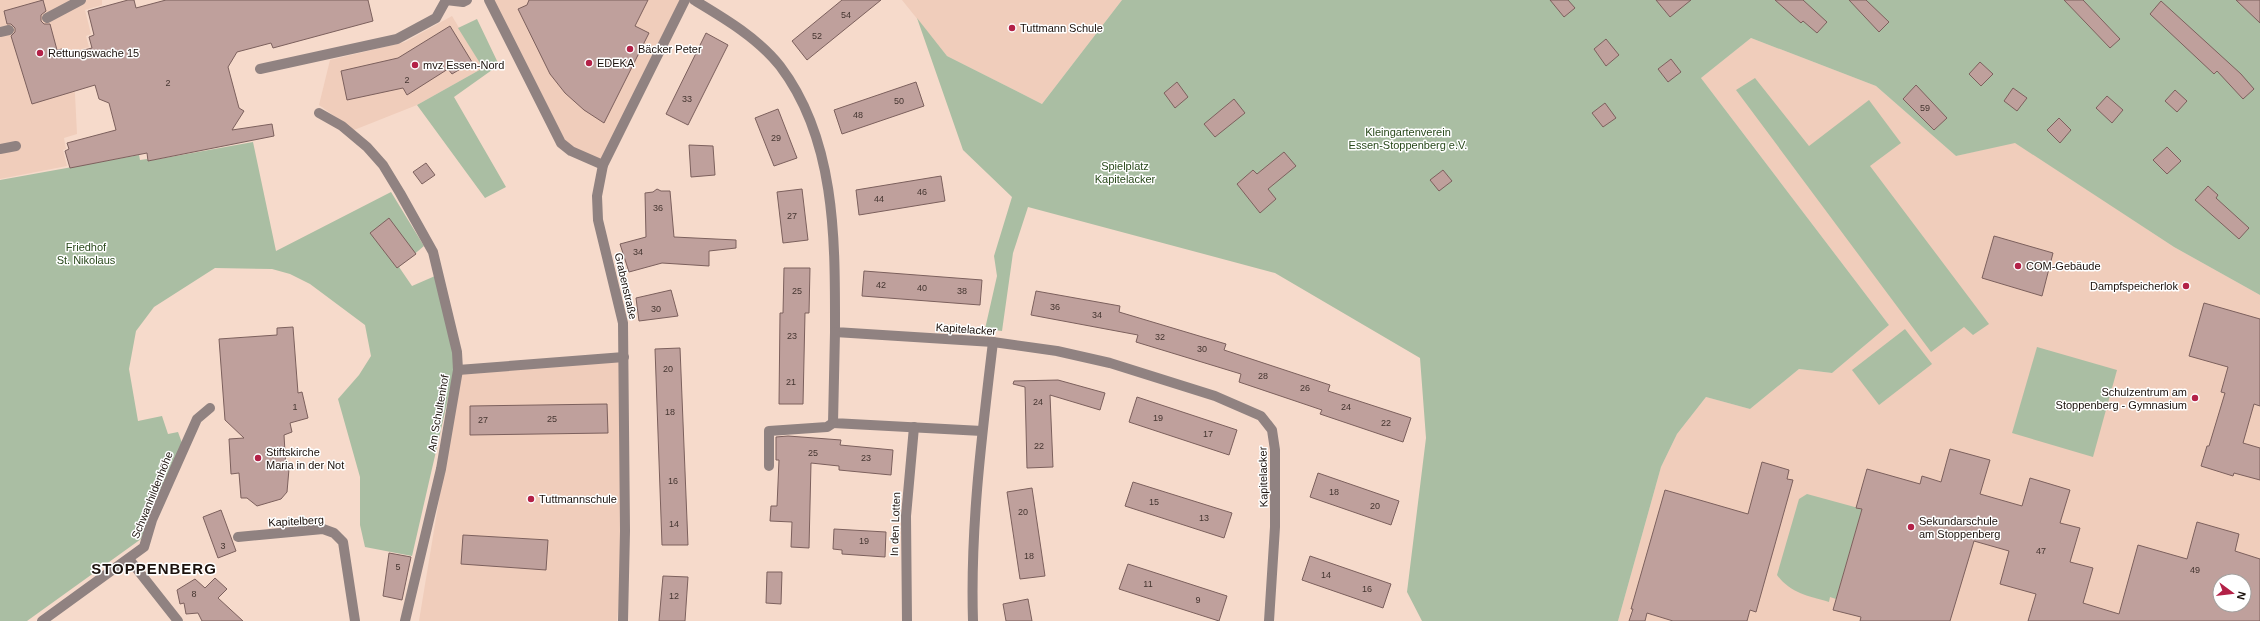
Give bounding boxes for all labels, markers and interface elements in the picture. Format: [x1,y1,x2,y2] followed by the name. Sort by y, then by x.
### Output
[841,10,851,20] house number: 54
[1020,22,1103,34] place label: Tuttmann Schule
[1007,23,1017,33] marker: Tuttmann Schule
[812,31,822,41] house number: 52
[638,43,702,55] place label: Bäcker Peter
[625,44,635,54] marker: Bäcker Peter
[48,47,139,59] place label: Rettungswache 15
[35,48,45,58] marker: Rettungswache 15
[597,57,635,69] place label: EDEKA
[584,58,594,68] marker: EDEKA
[423,59,504,71] place label: mvz Essen-Nord
[410,60,420,70] marker: mvz Essen-Nord
[404,75,410,85] house number: 2
[165,78,171,88] house number: 2
[682,94,692,104] house number: 33
[894,96,904,106] house number: 50
[1920,103,1930,113] house number: 59
[853,110,863,120] house number: 48
[1349,126,1467,151] park label: Kleingartenverein Essen-Stoppenberg e.V.
[771,133,781,143] house number: 29
[1095,160,1156,185] park label: Spielplatz Kapitelacker
[917,187,927,197] house number: 46
[874,194,884,204] house number: 44
[653,203,663,213] house number: 36
[787,211,797,221] house number: 27
[57,241,116,266] park label: Friedhof St. Nikolaus
[633,247,643,257] house number: 34
[613,252,639,320] street label: Grabenstraße
[2026,260,2101,272] place label: COM-Gebäude
[2013,261,2023,271] marker: COM-Gebäude
[876,280,886,290] house number: 42
[2090,280,2178,292] place label: Dampfspeicherlok
[2181,281,2191,291] marker: Dampfspeicherlok
[917,283,927,293] house number: 40
[792,286,802,296] house number: 25
[957,286,967,296] house number: 38
[1050,302,1060,312] house number: 36
[651,304,661,314] house number: 30
[1092,310,1102,320] house number: 34
[935,321,997,337] street label: Kapitelacker
[787,331,797,341] house number: 23
[1155,332,1165,342] house number: 32
[1197,344,1207,354] house number: 30
[663,364,673,374] house number: 20
[1258,371,1268,381] house number: 28
[425,373,451,452] street label: Am Schultenhof
[786,377,796,387] house number: 21
[1300,383,1310,393] house number: 26
[2056,386,2187,411] place label: Schulzentrum am Stoppenberg - Gymnasium
[2190,393,2200,403] marker: Schulzentrum am Stoppenberg - Gymnasium
[1033,397,1043,407] house number: 24
[292,402,298,412] house number: 1
[1341,402,1351,412] house number: 24
[665,407,675,417] house number: 18
[1153,413,1163,423] house number: 19
[547,414,557,424] house number: 25
[478,415,488,425] house number: 27
[1381,418,1391,428] house number: 22
[1203,429,1213,439] house number: 17
[1034,441,1044,451] house number: 22
[266,446,344,471] place label: Stiftskirche Maria in der Not
[1256,446,1270,507] street label: Kapitelacker
[808,448,818,458] house number: 25
[129,450,175,540] street label: Schwanhildenhöhe
[253,453,263,463] marker: Stiftskirche Maria in der Not
[861,453,871,463] house number: 23
[668,476,678,486] house number: 16
[1329,487,1339,497] house number: 18
[888,492,902,556] street label: In den Lotten
[539,493,617,505] place label: Tuttmannschule
[526,494,536,504] marker: Tuttmannschule
[1149,497,1159,507] house number: 15
[1370,501,1380,511] house number: 20
[1018,507,1028,517] house number: 20
[1199,513,1209,523] house number: 13
[268,514,324,528] street label: Kapitelberg
[1919,515,2000,540] place label: Sekundarschule am Stoppenberg
[669,519,679,529] house number: 14
[1906,522,1916,532] marker: Sekundarschule am Stoppenberg
[859,536,869,546] house number: 19
[220,541,226,551] house number: 3
[2036,546,2046,556] house number: 47
[1024,551,1034,561] house number: 18
[91,560,217,577] district label: STOPPENBERG
[395,562,401,572] house number: 5
[2190,565,2200,575] house number: 49
[1321,570,1331,580] house number: 14
[2212,573,2252,613] north arrow
[1143,579,1153,589] house number: 11
[1362,584,1372,594] house number: 16
[191,589,197,599] house number: 8
[2235,590,2248,601] text: N
[669,591,679,601] house number: 12
[1195,595,1201,605] house number: 9

